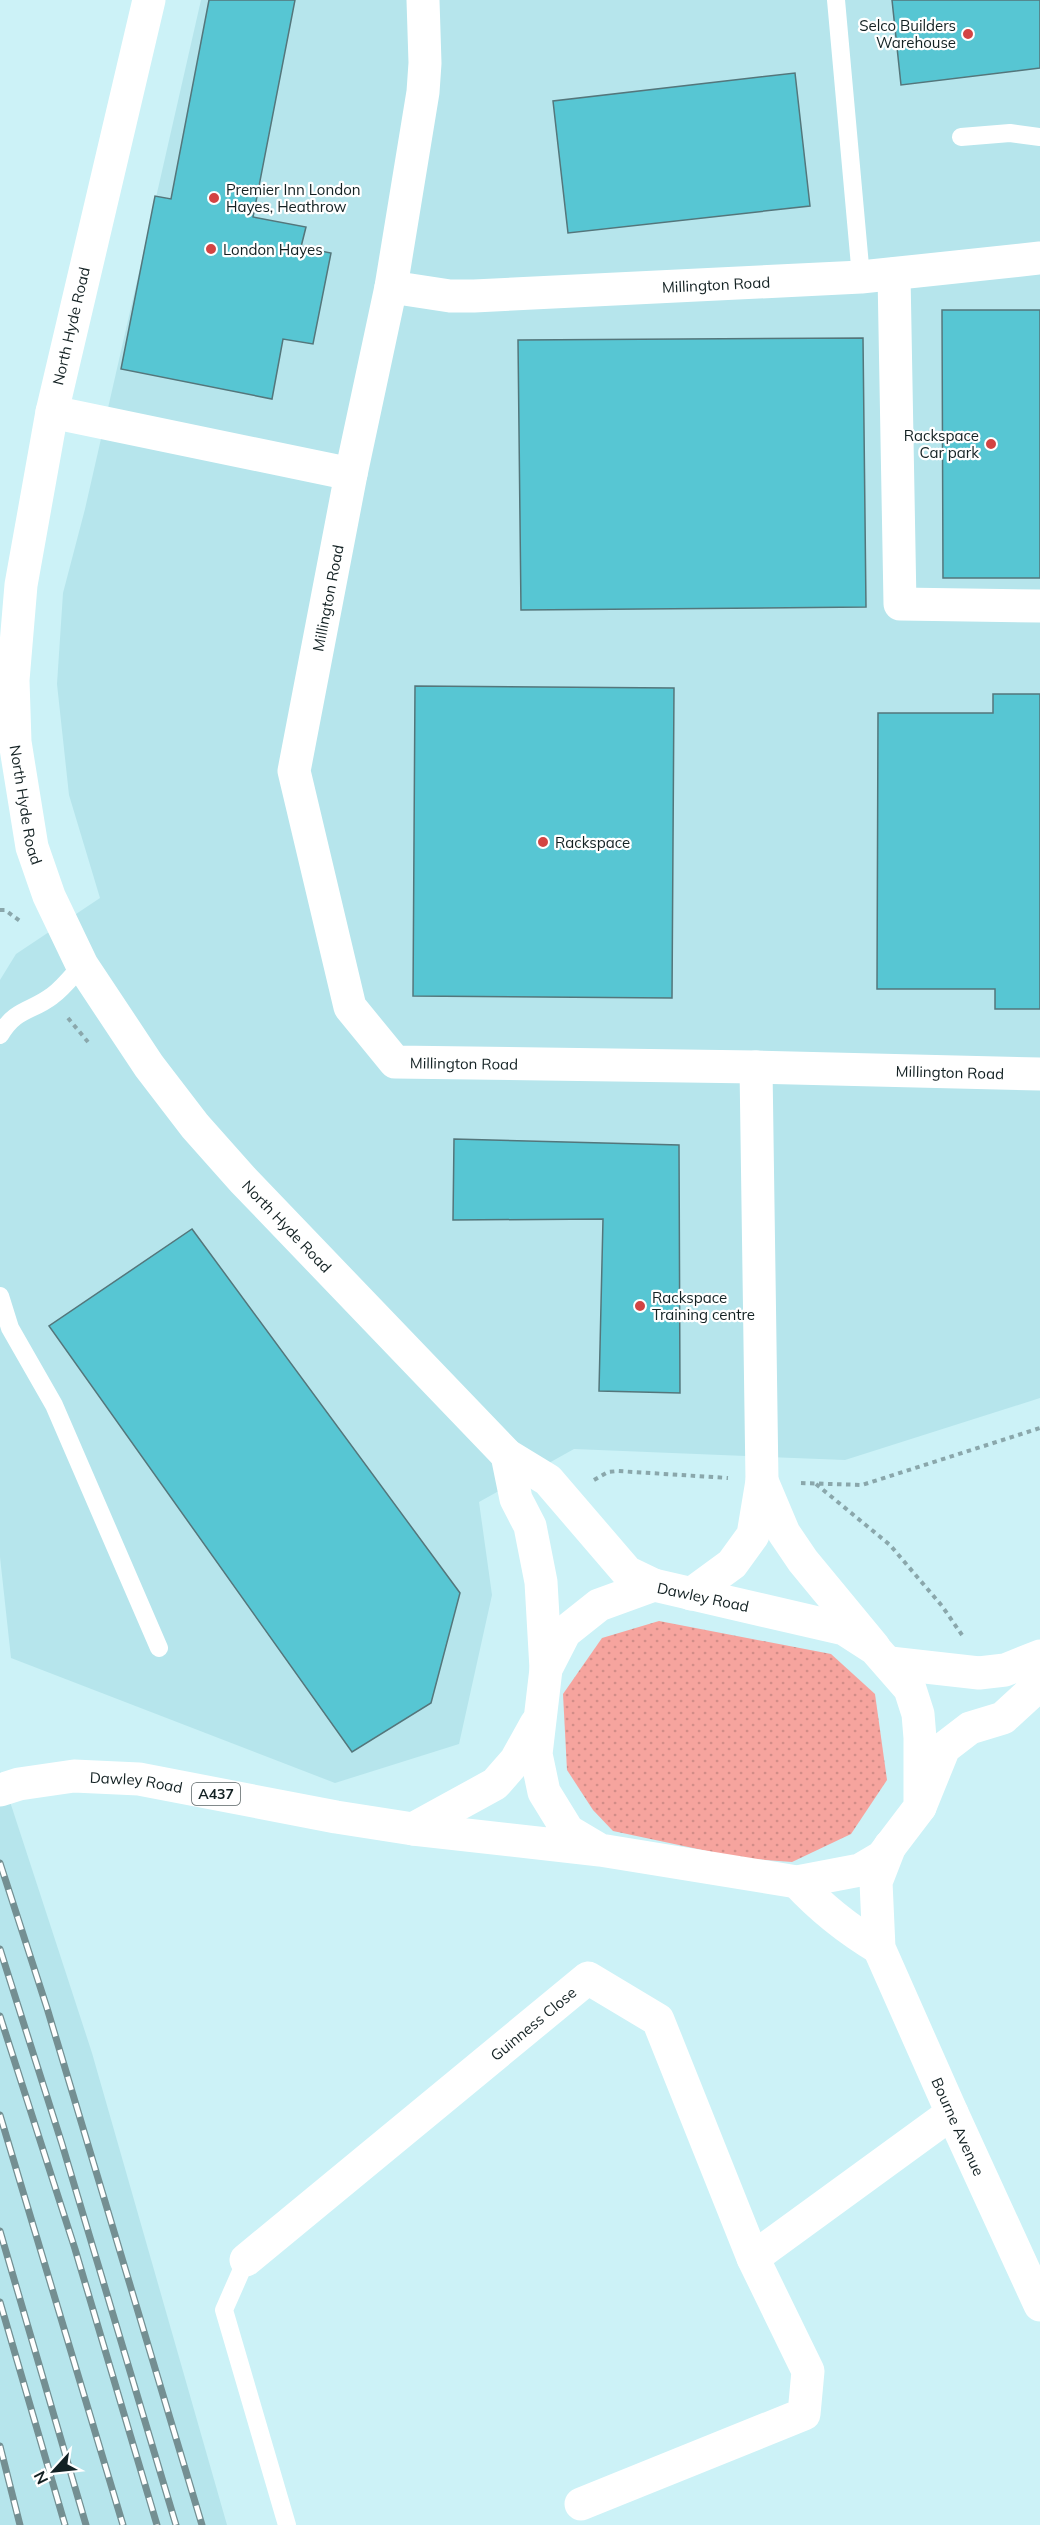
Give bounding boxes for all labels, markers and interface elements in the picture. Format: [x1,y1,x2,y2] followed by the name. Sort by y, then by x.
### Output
[859,16,956,52] place label: Selco Builders Warehouse
[961,27,975,41] marker: Selco Builders Warehouse
[226,180,361,216] place label: Premier Inn London Hayes, Heathrow
[207,191,221,205] marker: Premier Inn London Hayes, Heathrow
[223,240,323,259] place label: London Hayes
[204,242,218,256] marker: London Hayes
[48,265,94,387] street label: North Hyde Road
[661,272,771,296] street label: Millington Road
[904,426,979,462] place label: Rackspace Car park
[984,437,998,451] marker: Rackspace Car park
[308,543,348,653] street label: Millington Road
[6,744,47,867] street label: North Hyde Road
[555,833,630,852] place label: Rackspace
[536,835,550,849] marker: Rackspace
[410,1053,518,1073] street label: Millington Road
[896,1061,1004,1083] street label: Millington Road
[238,1176,336,1276] street label: North Hyde Road
[652,1288,755,1324] place label: Rackspace Training centre
[633,1299,647,1313] marker: Rackspace Training centre
[655,1578,751,1616] street label: Dawley Road
[89,1767,184,1797] street label: Dawley Road
[192,1783,240,1805] road number: A437
[486,1982,580,2064] street label: Guinness Close
[928,2074,989,2179] street label: Bourne Avenue
[24,2441,84,2501] north arrow
[29,2468,52,2488] text: N

